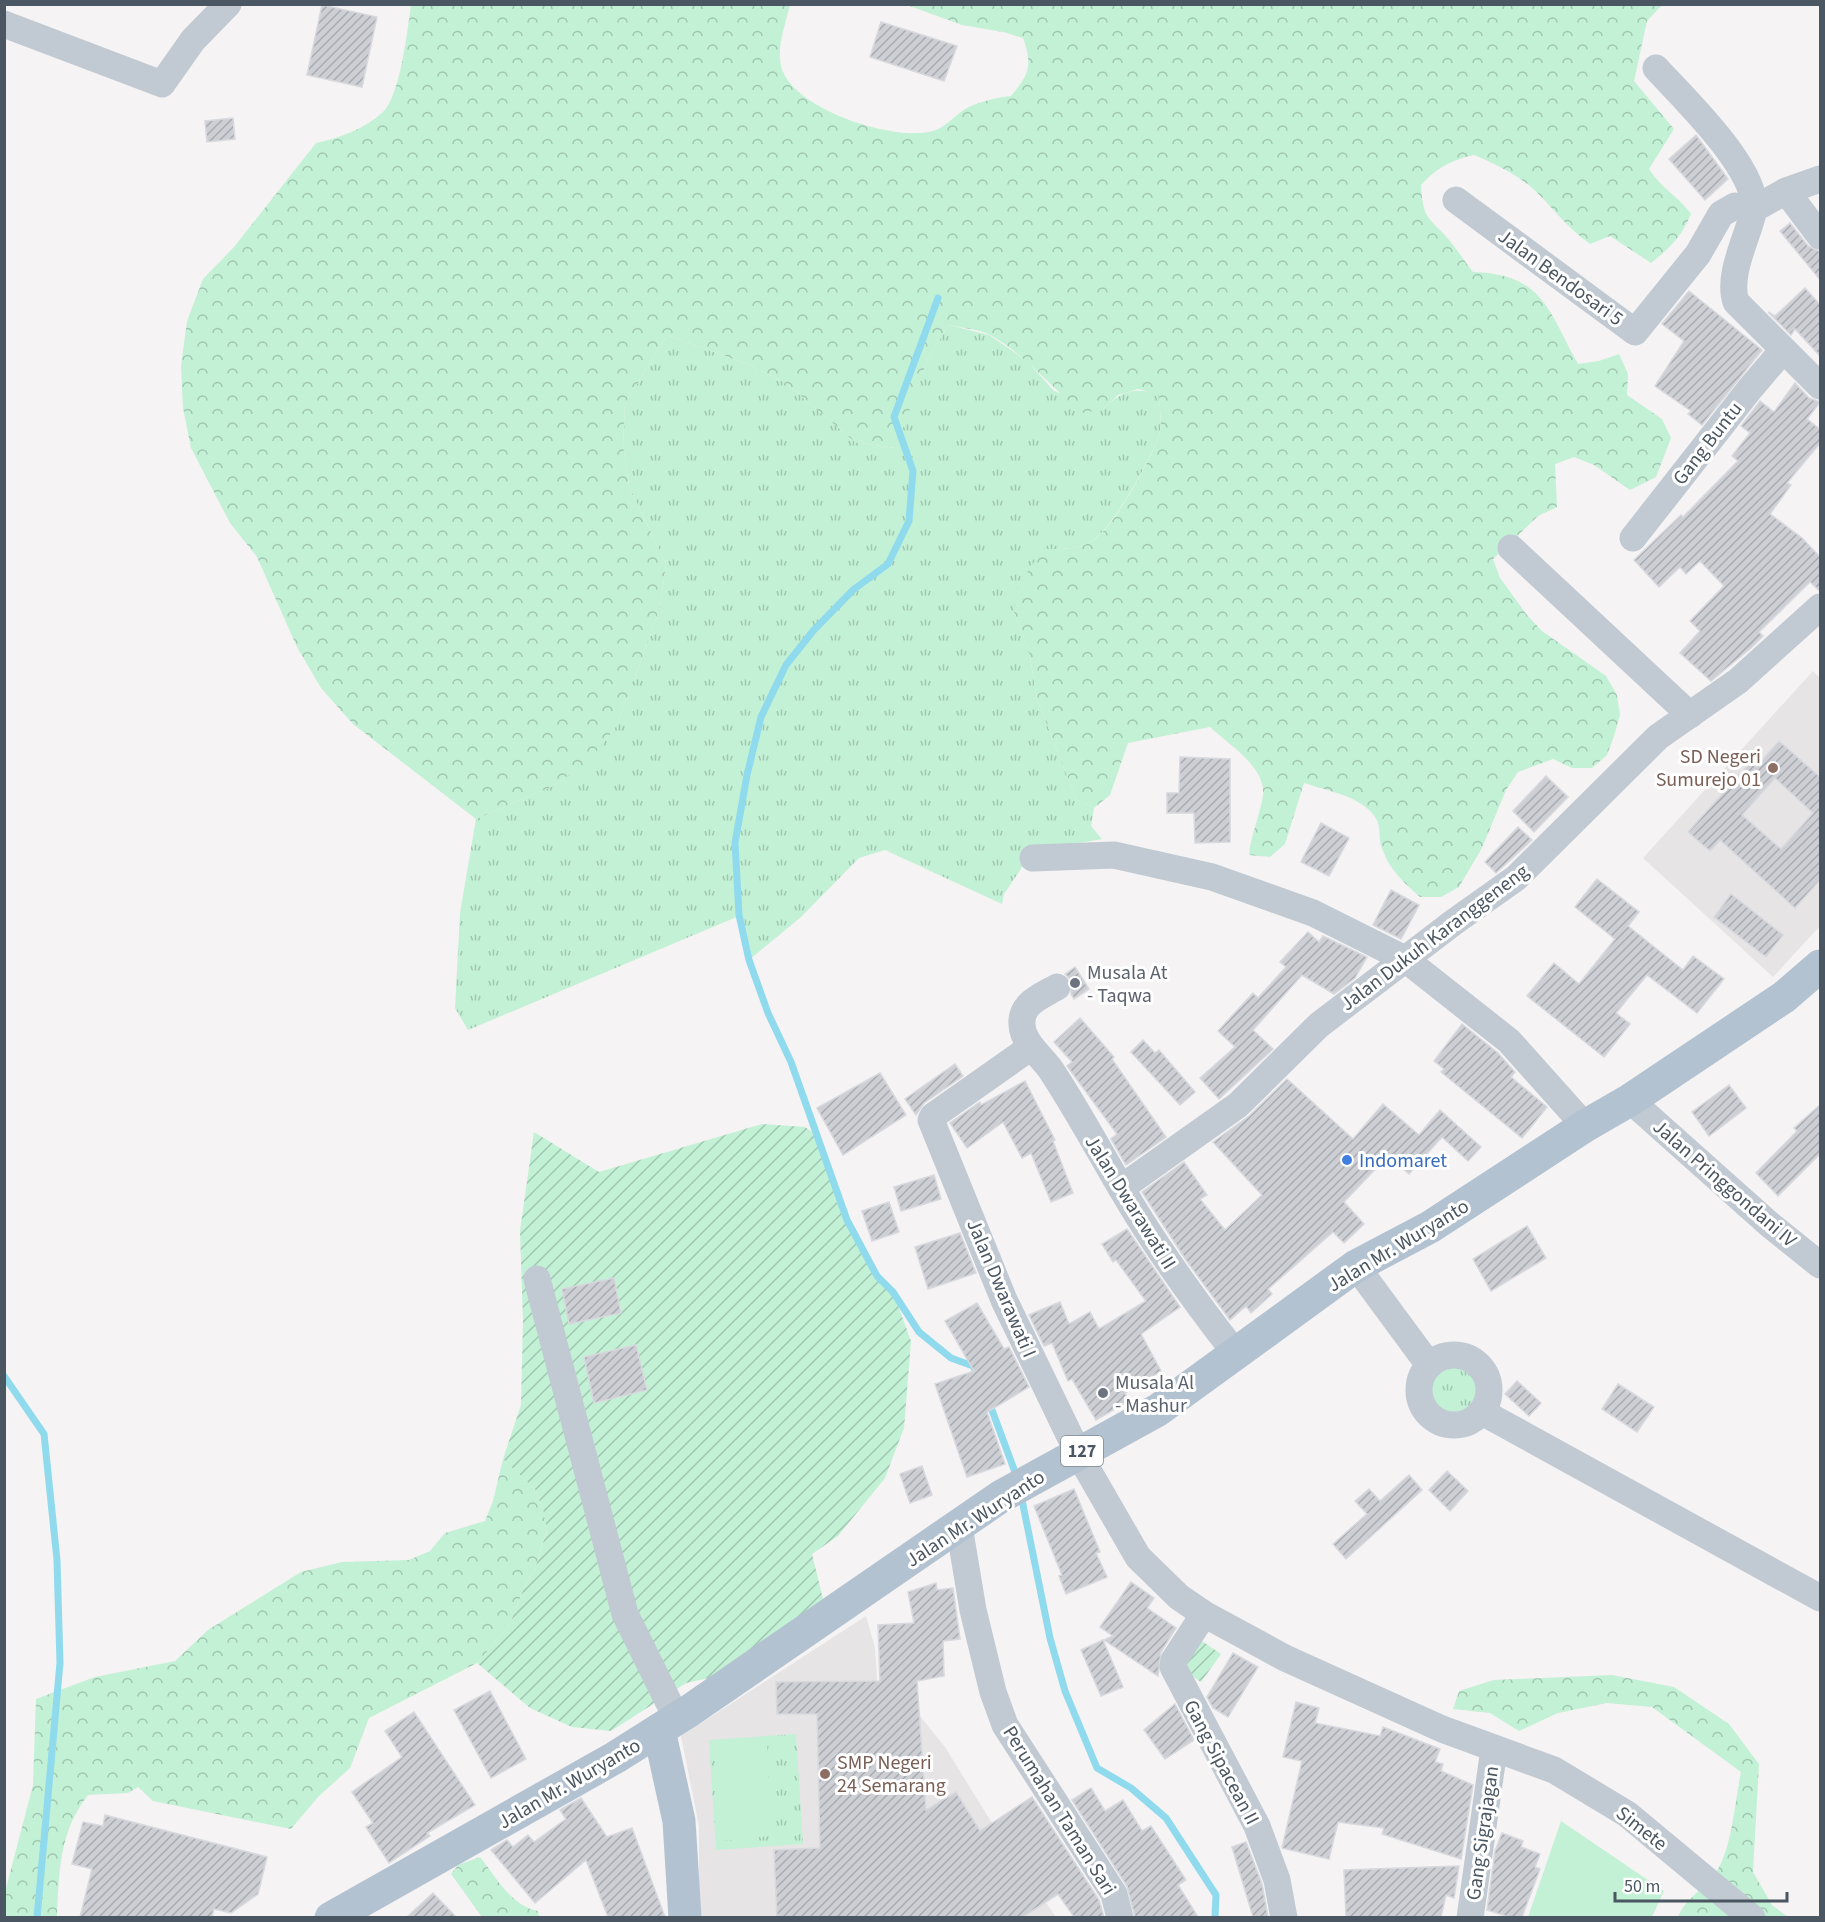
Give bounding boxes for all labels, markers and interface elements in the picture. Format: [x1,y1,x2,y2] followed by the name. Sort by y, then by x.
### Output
[1492,223,1629,333] street label: Jalan Bendosari 5
[1666,396,1749,491] street label: Gang Buntu
[1656,743,1761,794] place label: SD Negeri Sumurejo 01
[1766,761,1780,775] marker: SD Negeri Sumurejo 01
[1335,858,1535,1018] street label: Jalan Dukuh Karanggeneng
[1087,959,1168,1010] place label: Musala At - Taqwa
[1068,976,1082,990] marker: Musala At - Taqwa
[1646,1113,1803,1255] street label: Jalan Pringgondani IV
[1078,1130,1183,1275] street label: Jalan Dwarawati II
[1359,1147,1447,1175] place label: Indomaret
[1340,1153,1354,1167] marker: Indomaret
[1323,1193,1474,1299] street label: Jalan Mr. Wuryanto
[959,1215,1043,1362] street label: Jalan Dwarawati I
[1115,1369,1194,1420] place label: Musala Al - Mashur
[1096,1386,1110,1400] marker: Musala Al - Mashur
[1061,1436,1103,1466] road number: 127
[901,1463,1050,1574] street label: Jalan Mr. Wuryanto
[1176,1695,1266,1830] street label: Gang Sipacean II
[996,1721,1123,1901] street label: Perumahan Taman Sari
[493,1732,646,1836] street label: Jalan Mr. Wuryanto
[837,1749,946,1800] place label: SMP Negeri 24 Semarang
[1460,1764,1506,1902] street label: Gang Sigrajagan
[818,1767,832,1781] marker: SMP Negeri 24 Semarang
[1610,1800,1673,1858] street label: Simete
[1615,1865,1788,1903] scale bar
[1624,1874,1660,1899] text: 50 m

